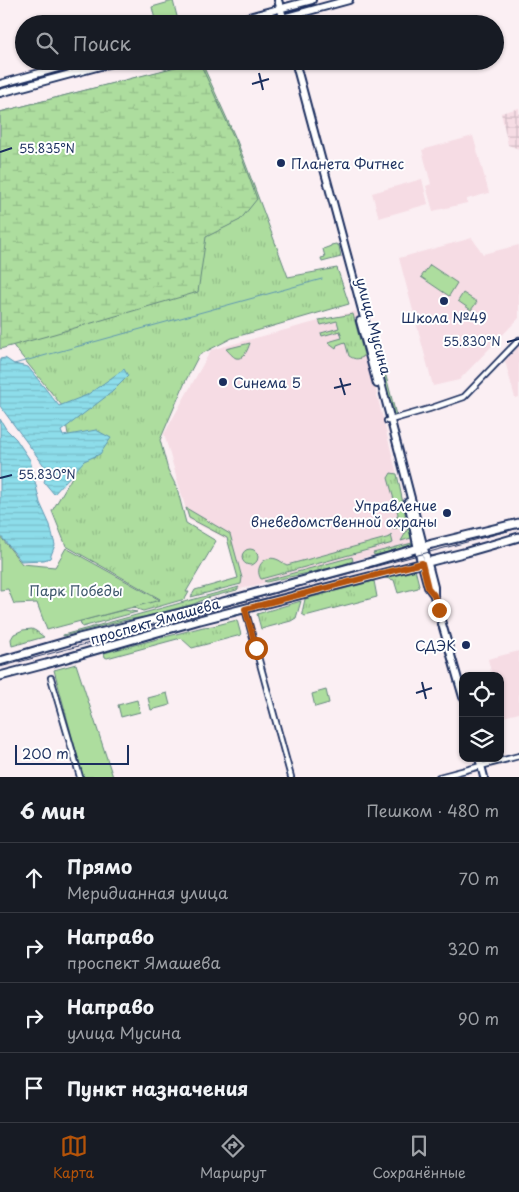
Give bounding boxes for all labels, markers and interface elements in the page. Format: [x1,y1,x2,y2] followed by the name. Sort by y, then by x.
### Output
[15,15,504,70] search box
[33,29,61,57] icon: search
[73,29,131,57] text: Поиск
[19,139,75,157] text: 55.835°N
[291,153,404,174] place label: Планета Фитнес
[275,157,287,169] marker: Планета Фитнес
[351,275,397,377] street label: улица Мусина
[438,295,450,307] marker: Школа №49
[401,307,487,328] place label: Школа №49
[443,332,501,350] text: 55.830°N
[233,372,301,393] place label: Синема 5
[217,376,229,388] marker: Синема 5
[18,465,76,483] text: 55.830°N
[251,495,437,532] place label: Управление вневедомственной охраны
[441,507,453,519] marker: Управление вневедомственной охраны
[29,580,123,601] park label: Парк Победы
[88,592,223,650] street label: проспект Ямашева
[428,599,451,622] route end
[415,635,456,656] place label: СДЭК
[245,637,268,660] route start
[460,639,472,651] marker: СДЭК
[459,672,504,762] map controls
[459,672,504,717] button: locate
[459,717,504,762] button: layers
[15,742,129,765] scale bar
[22,743,69,764] text: 200 m
[20,794,86,826] text: 6 мин
[367,798,499,822] text: Пешком · 480 m
[67,852,132,880] text: Прямо
[20,864,48,892] icon: ahead
[459,866,499,890] text: 70 m
[67,880,228,904] text: Меридианная улица
[67,922,154,950] text: Направо
[20,934,48,962] icon: right
[448,936,499,960] text: 320 m
[67,950,220,974] text: проспект Ямашева
[67,992,154,1020] text: Направо
[20,1004,48,1032] icon: right
[458,1006,499,1030] text: 90 m
[67,1020,181,1044] text: улица Мусина
[20,1074,48,1102] icon: arrive
[67,1074,248,1102] text: Пункт назначения
[53,1132,94,1183] tab: Карта
[200,1132,266,1183] tab: Маршрут
[372,1132,466,1183] tab: Сохранённые

